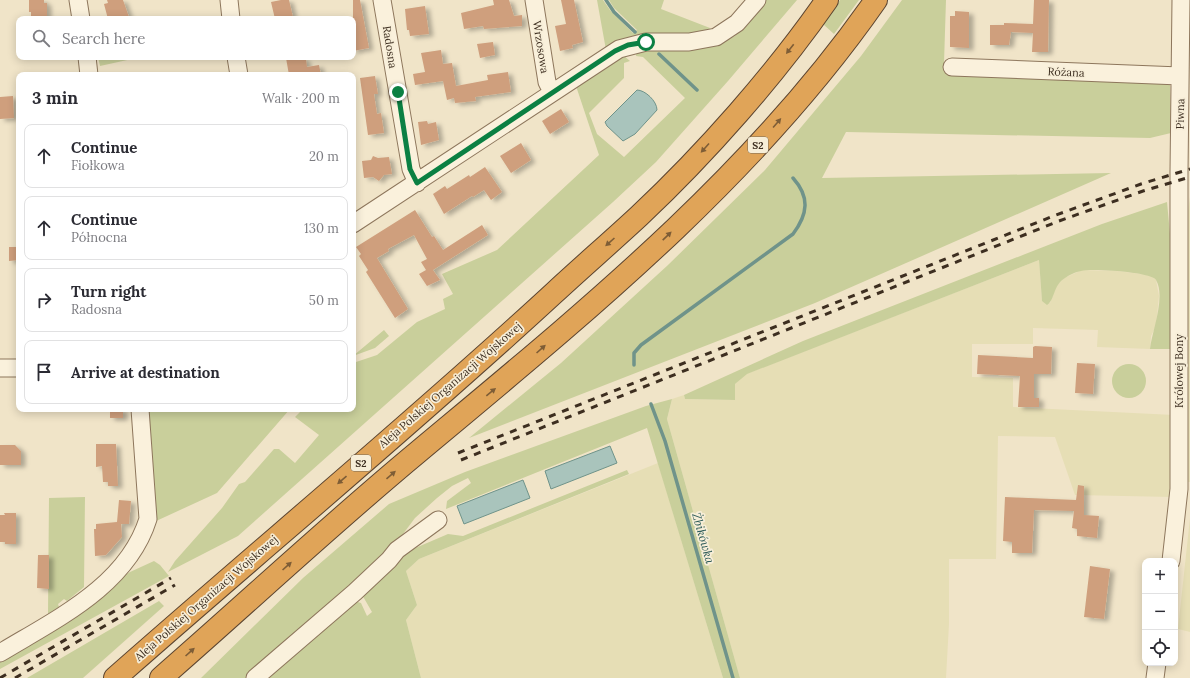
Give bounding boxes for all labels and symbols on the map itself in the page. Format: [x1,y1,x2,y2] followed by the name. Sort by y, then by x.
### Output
[530,20,552,75] street label: Wrzosowa
[380,25,400,70] street label: Radosna
[637,33,655,51] route start
[786,44,794,55] one-way arrow
[1047,64,1085,80] street label: Różana
[389,83,407,101] route end
[1173,98,1187,130] street label: Piwna
[772,119,781,128] one-way arrow
[748,137,768,153] road number: S2
[701,143,710,153] one-way arrow
[662,231,672,241] one-way arrow
[605,237,615,247] one-way arrow
[375,319,524,452] street label: Aleja Polskiej Organizacji Wojskowej
[1172,334,1186,408] street label: Królowej Bony
[536,344,546,354] one-way arrow
[485,388,496,397] one-way arrow
[351,455,371,471] road number: S2
[386,471,396,480] one-way arrow
[337,475,347,484] one-way arrow
[689,511,718,565] water label: Żbikówka
[131,532,280,665] street label: Aleja Polskiej Organizacji Wojskowej
[282,561,293,570] one-way arrow
[185,648,196,657] one-way arrow

